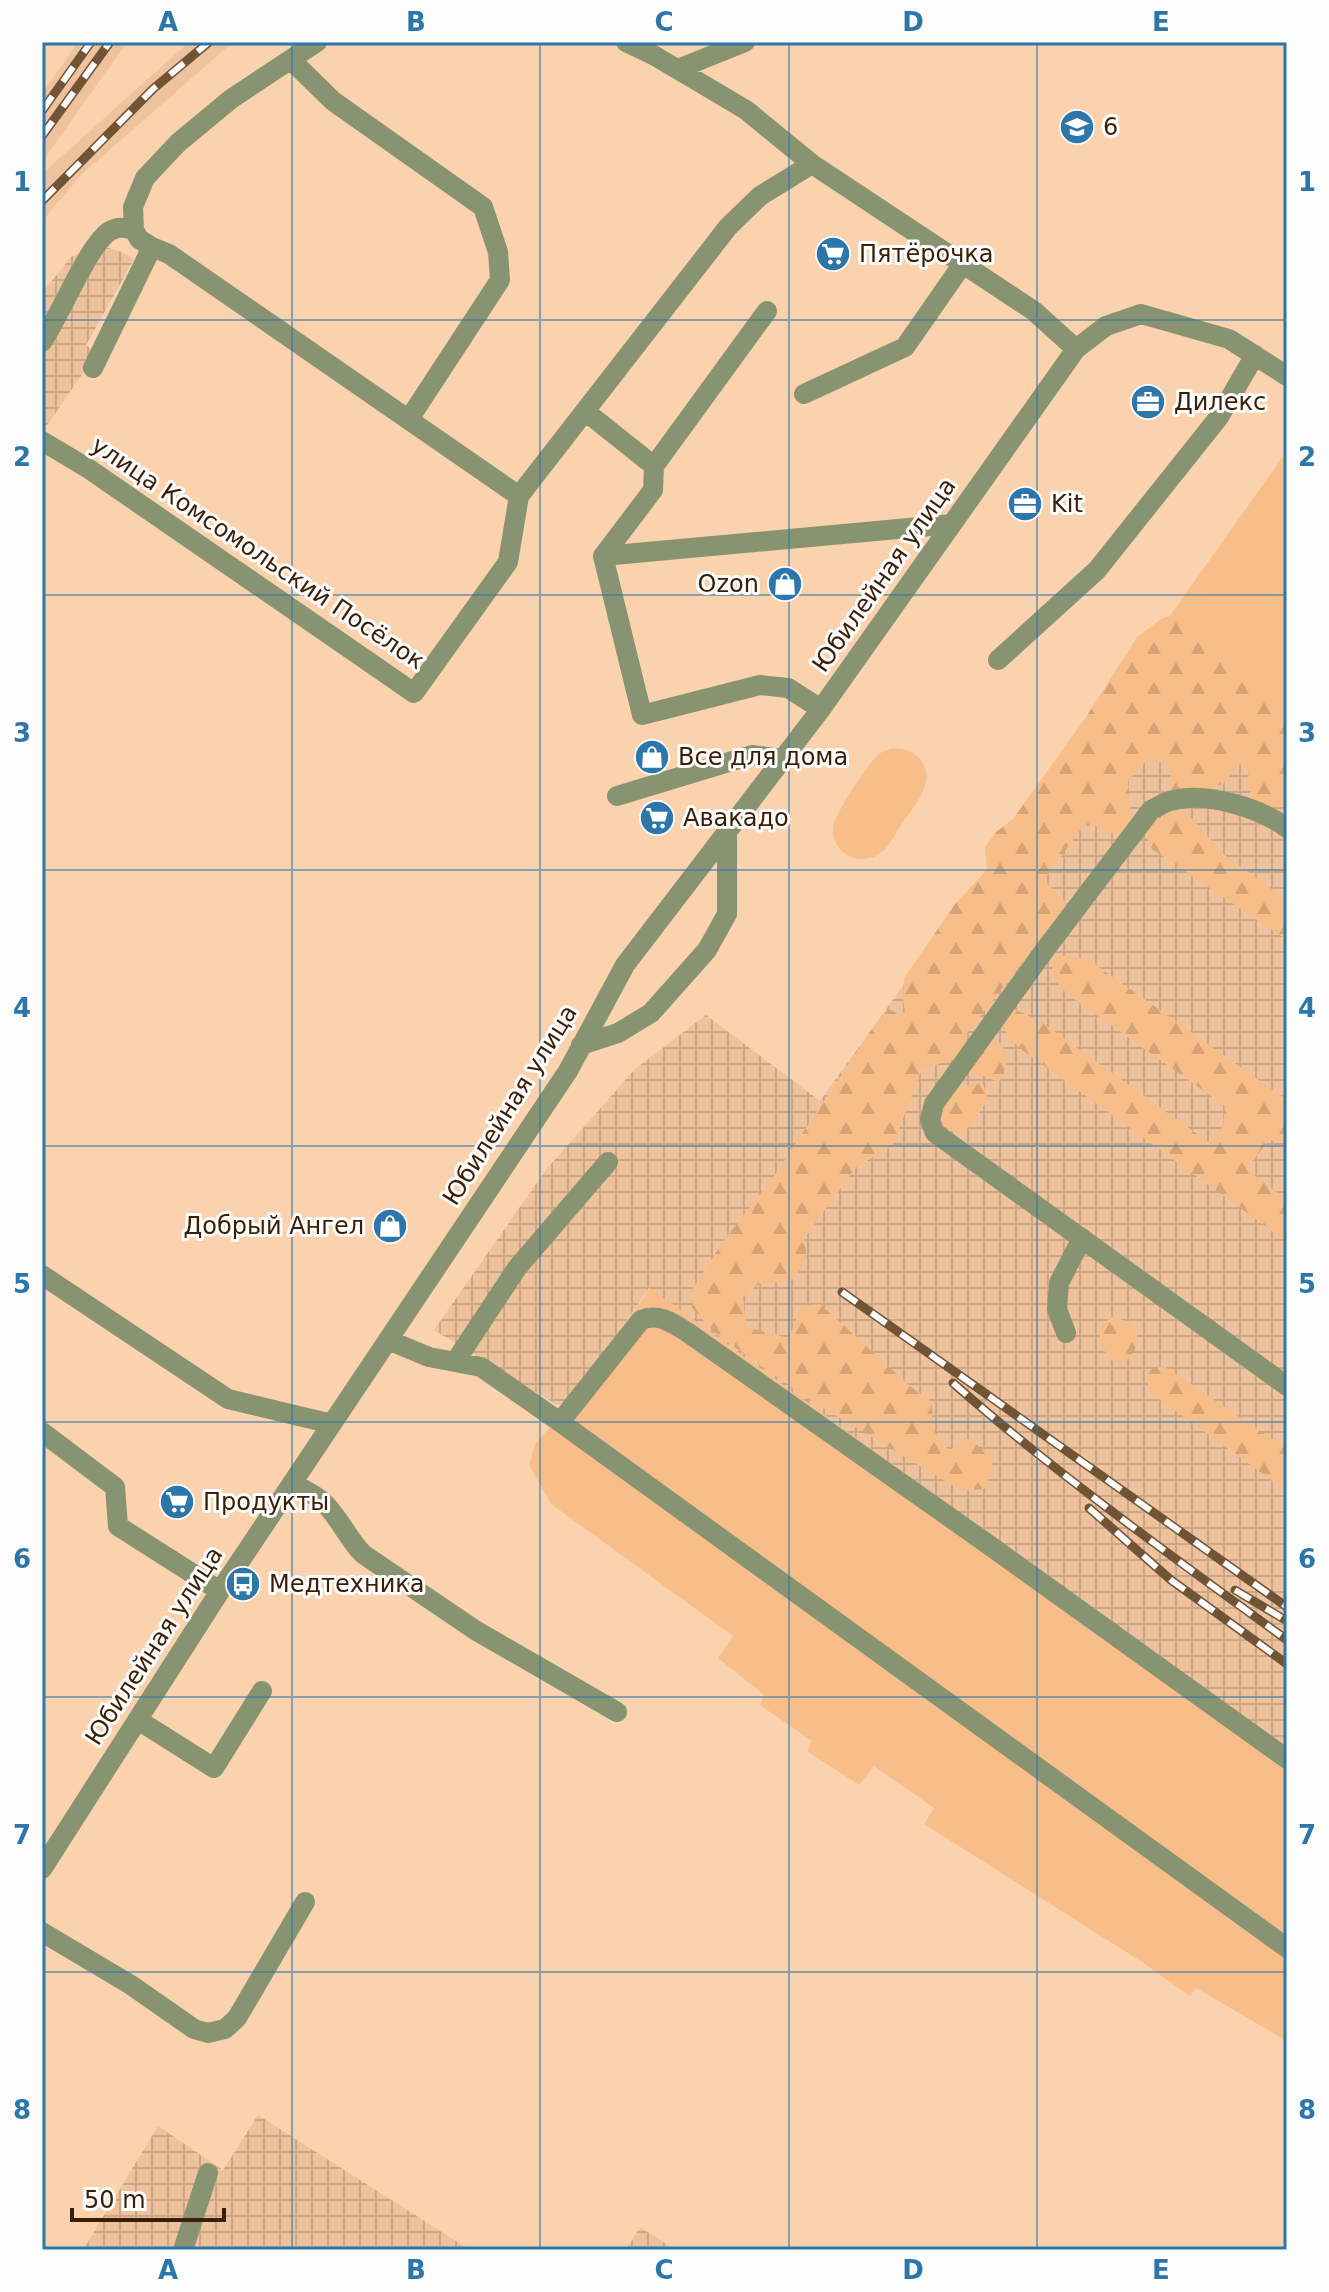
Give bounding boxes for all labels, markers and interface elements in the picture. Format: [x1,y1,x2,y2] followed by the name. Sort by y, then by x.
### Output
[158,7,178,37] text: A
[406,7,426,37] text: B
[654,7,674,37] text: C
[902,7,924,37] text: D
[1152,7,1170,37] text: E
[1058,108,1096,146] school or university icon: 6
[1103,113,1118,141] place label: 6
[13,167,31,197] text: 1
[1298,167,1316,197] text: 1
[814,235,852,273] supermarket icon: Пятёрочка
[859,240,994,268] place label: Пятёрочка
[1129,383,1167,421] office icon: Дилекс
[1174,388,1266,416] place label: Дилекс
[86,431,430,675] street label: улица Комсомольский Посёлок
[13,442,31,472] text: 2
[1298,442,1316,472] text: 2
[806,472,962,678] street label: Юбилейная улица
[1006,485,1044,523] office icon: Kit
[1051,490,1083,518] place label: Kit
[766,565,804,603] shop icon: Ozon
[698,570,759,598] place label: Ozon
[13,718,31,748] text: 3
[1298,718,1316,748] text: 3
[633,738,671,776] shop icon: Все для дома
[678,743,848,771] place label: Все для дома
[638,799,676,837] supermarket icon: Авакадо
[683,804,789,832] place label: Авакадо
[13,993,31,1023] text: 4
[1298,993,1316,1023] text: 4
[437,1000,583,1210] street label: Юбилейная улица
[371,1207,409,1245] shop icon: Добрый Ангел
[184,1212,364,1240] place label: Добрый Ангел
[13,1269,31,1299] text: 5
[1298,1269,1316,1299] text: 5
[158,1483,196,1521] supermarket icon: Продукты
[203,1488,329,1516] place label: Продукты
[79,1542,229,1750] street label: Юбилейная улица
[13,1544,31,1574] text: 6
[1298,1544,1316,1574] text: 6
[224,1565,262,1603] bus stop icon: Медтехника
[269,1570,425,1598] place label: Медтехника
[13,1820,31,1850] text: 7
[1298,1820,1316,1850] text: 7
[13,2095,31,2125] text: 8
[1298,2095,1316,2125] text: 8
[72,2172,224,2222] scale bar
[84,2186,146,2214] text: 50 m
[158,2255,178,2285] text: A
[406,2255,426,2285] text: B
[654,2255,674,2285] text: C
[902,2255,924,2285] text: D
[1152,2255,1170,2285] text: E

